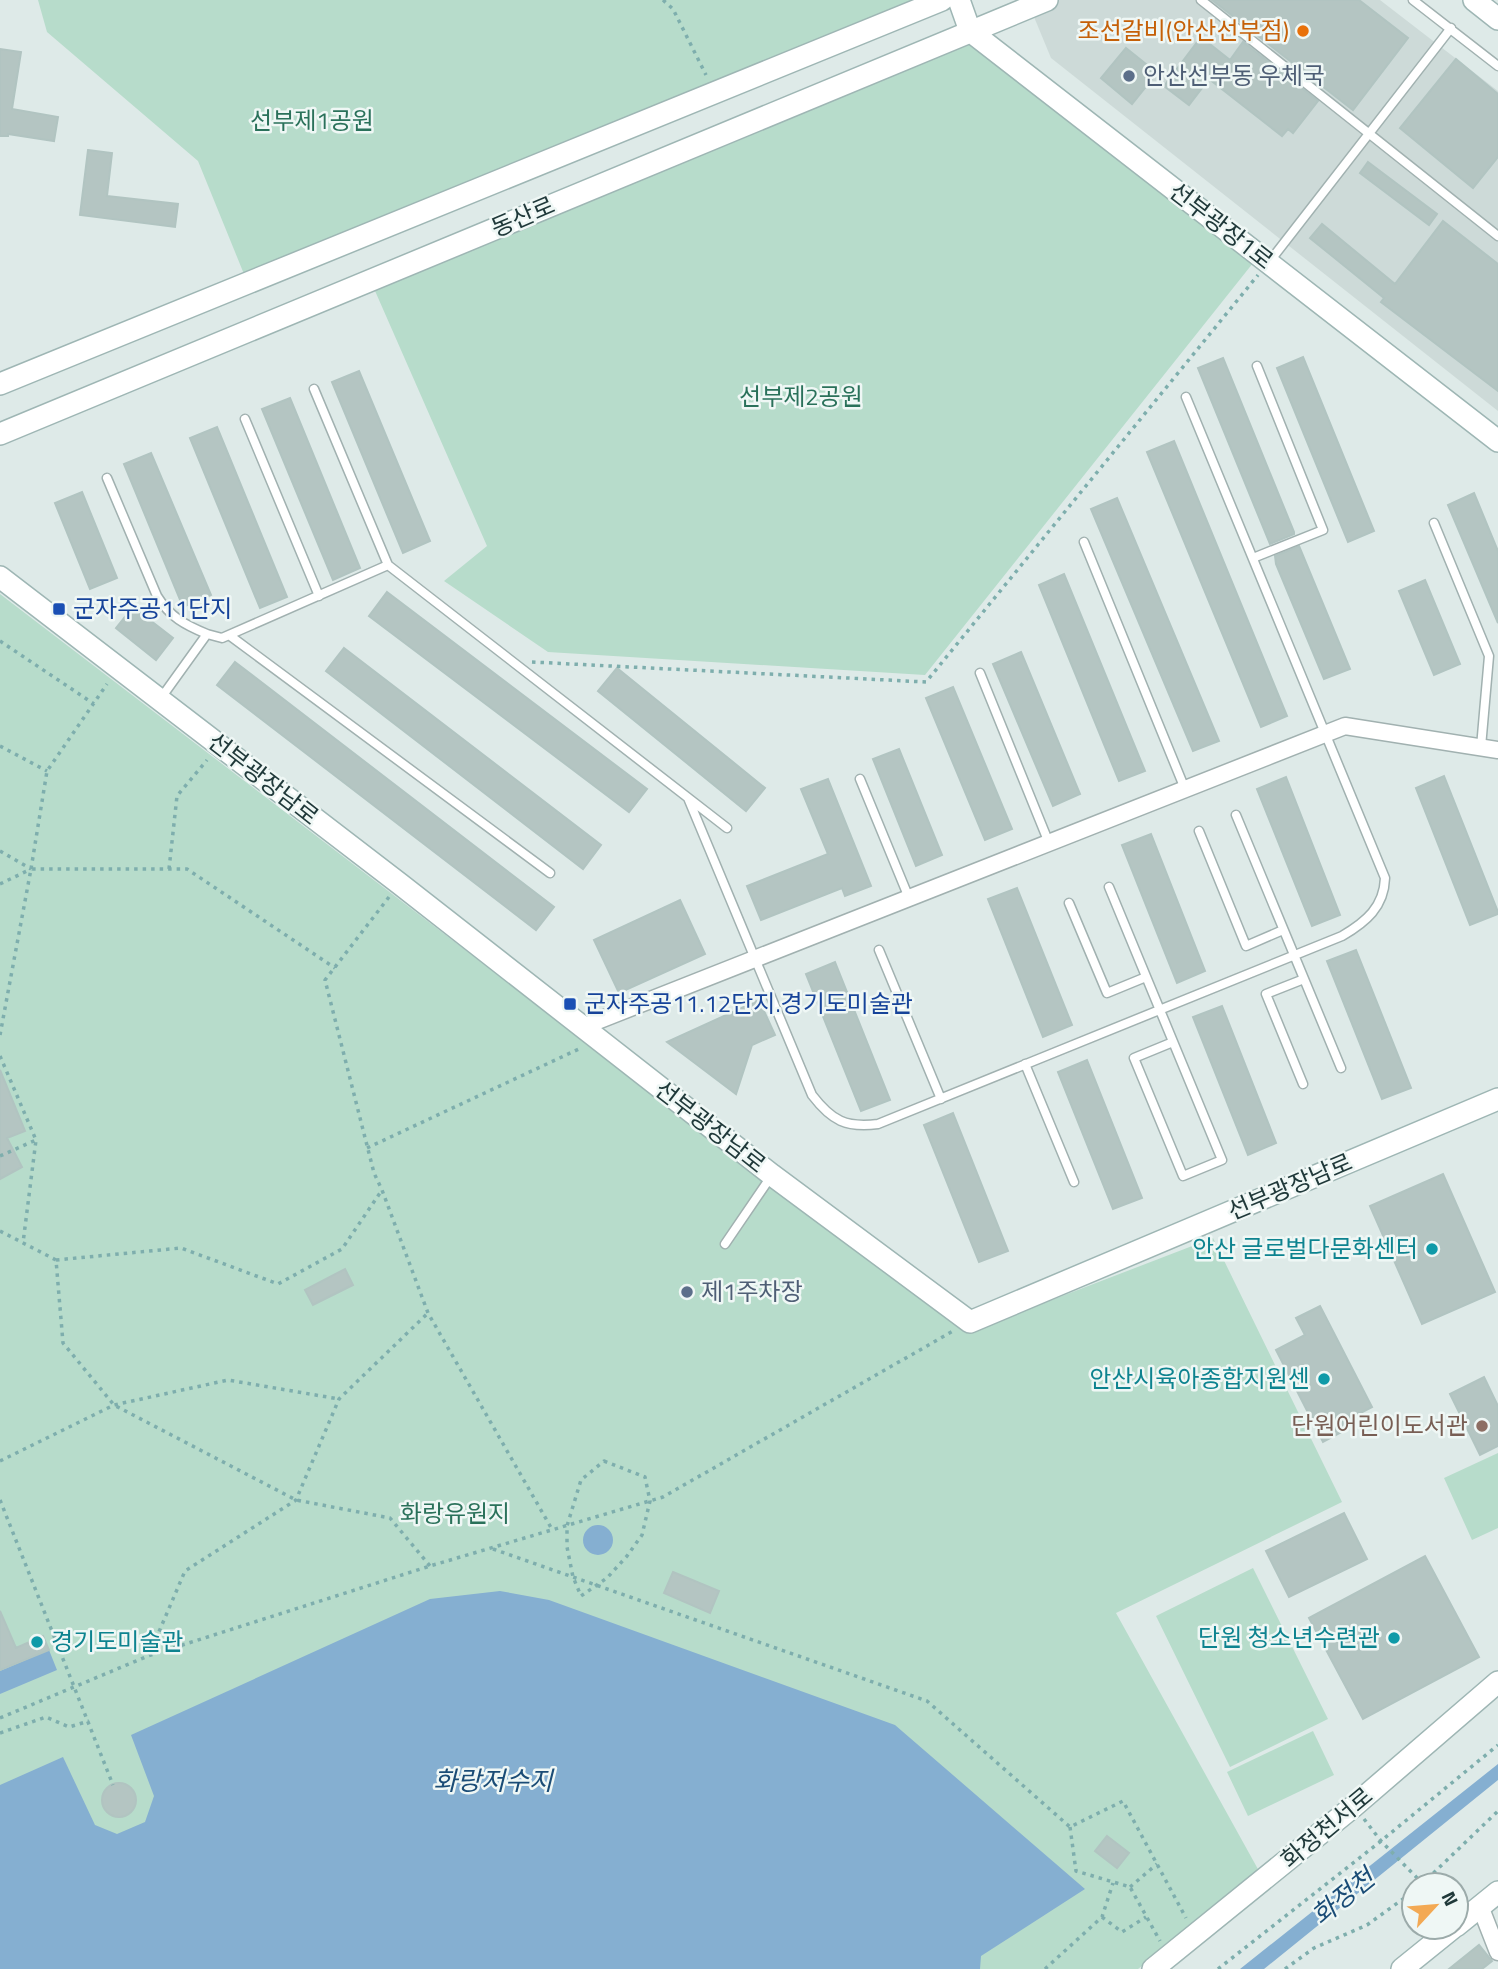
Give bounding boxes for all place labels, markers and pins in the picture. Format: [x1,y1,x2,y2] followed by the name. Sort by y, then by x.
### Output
[1078,12,1289,48] place label: 조선갈비(안산선부점)
[1295,23,1311,39] marker: 조선갈비(안산선부점)
[1143,57,1325,93] place label: 안산선부동 우체국
[1121,68,1137,84] marker: 안산선부동 우체국
[73,590,232,626] place label: 군자주공11단지
[51,601,67,617] marker: 군자주공11단지
[584,985,913,1021] place label: 군자주공11.12단지.경기도미술관
[562,996,578,1012] marker: 군자주공11.12단지.경기도미술관
[1192,1230,1418,1266] place label: 안산 글로벌다문화센터
[1424,1241,1440,1257] marker: 안산 글로벌다문화센터
[701,1273,803,1309] place label: 제1주차장
[679,1284,695,1300] marker: 제1주차장
[1089,1360,1310,1396] place label: 안산시육아종합지원센
[1316,1371,1332,1387] marker: 안산시육아종합지원센
[1291,1407,1468,1443] place label: 단원어린이도서관
[1474,1418,1490,1434] marker: 단원어린이도서관
[1198,1619,1380,1655] place label: 단원 청소년수련관
[51,1623,183,1659] place label: 경기도미술관
[1386,1630,1402,1646] marker: 단원 청소년수련관
[29,1634,45,1650] marker: 경기도미술관

